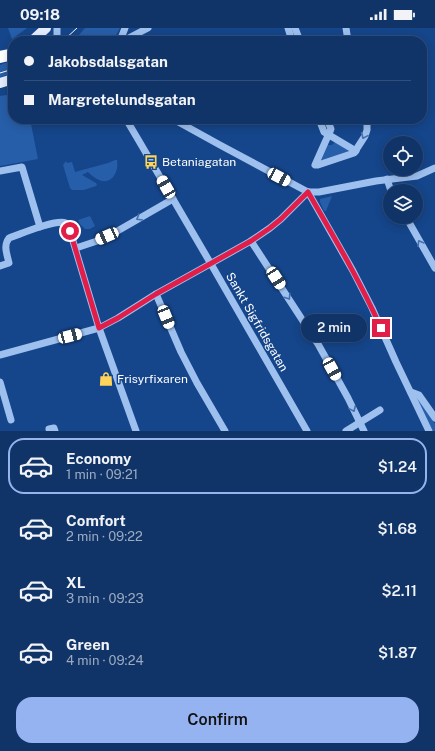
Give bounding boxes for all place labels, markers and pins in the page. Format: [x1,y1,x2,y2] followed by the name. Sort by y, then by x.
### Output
[143,154,159,170] bus stop icon: Betaniagatan
[162,155,236,169] place label: Betaniagatan
[98,371,114,387] shop icon: Frisyrfixaren
[117,372,188,386] place label: Frisyrfixaren

